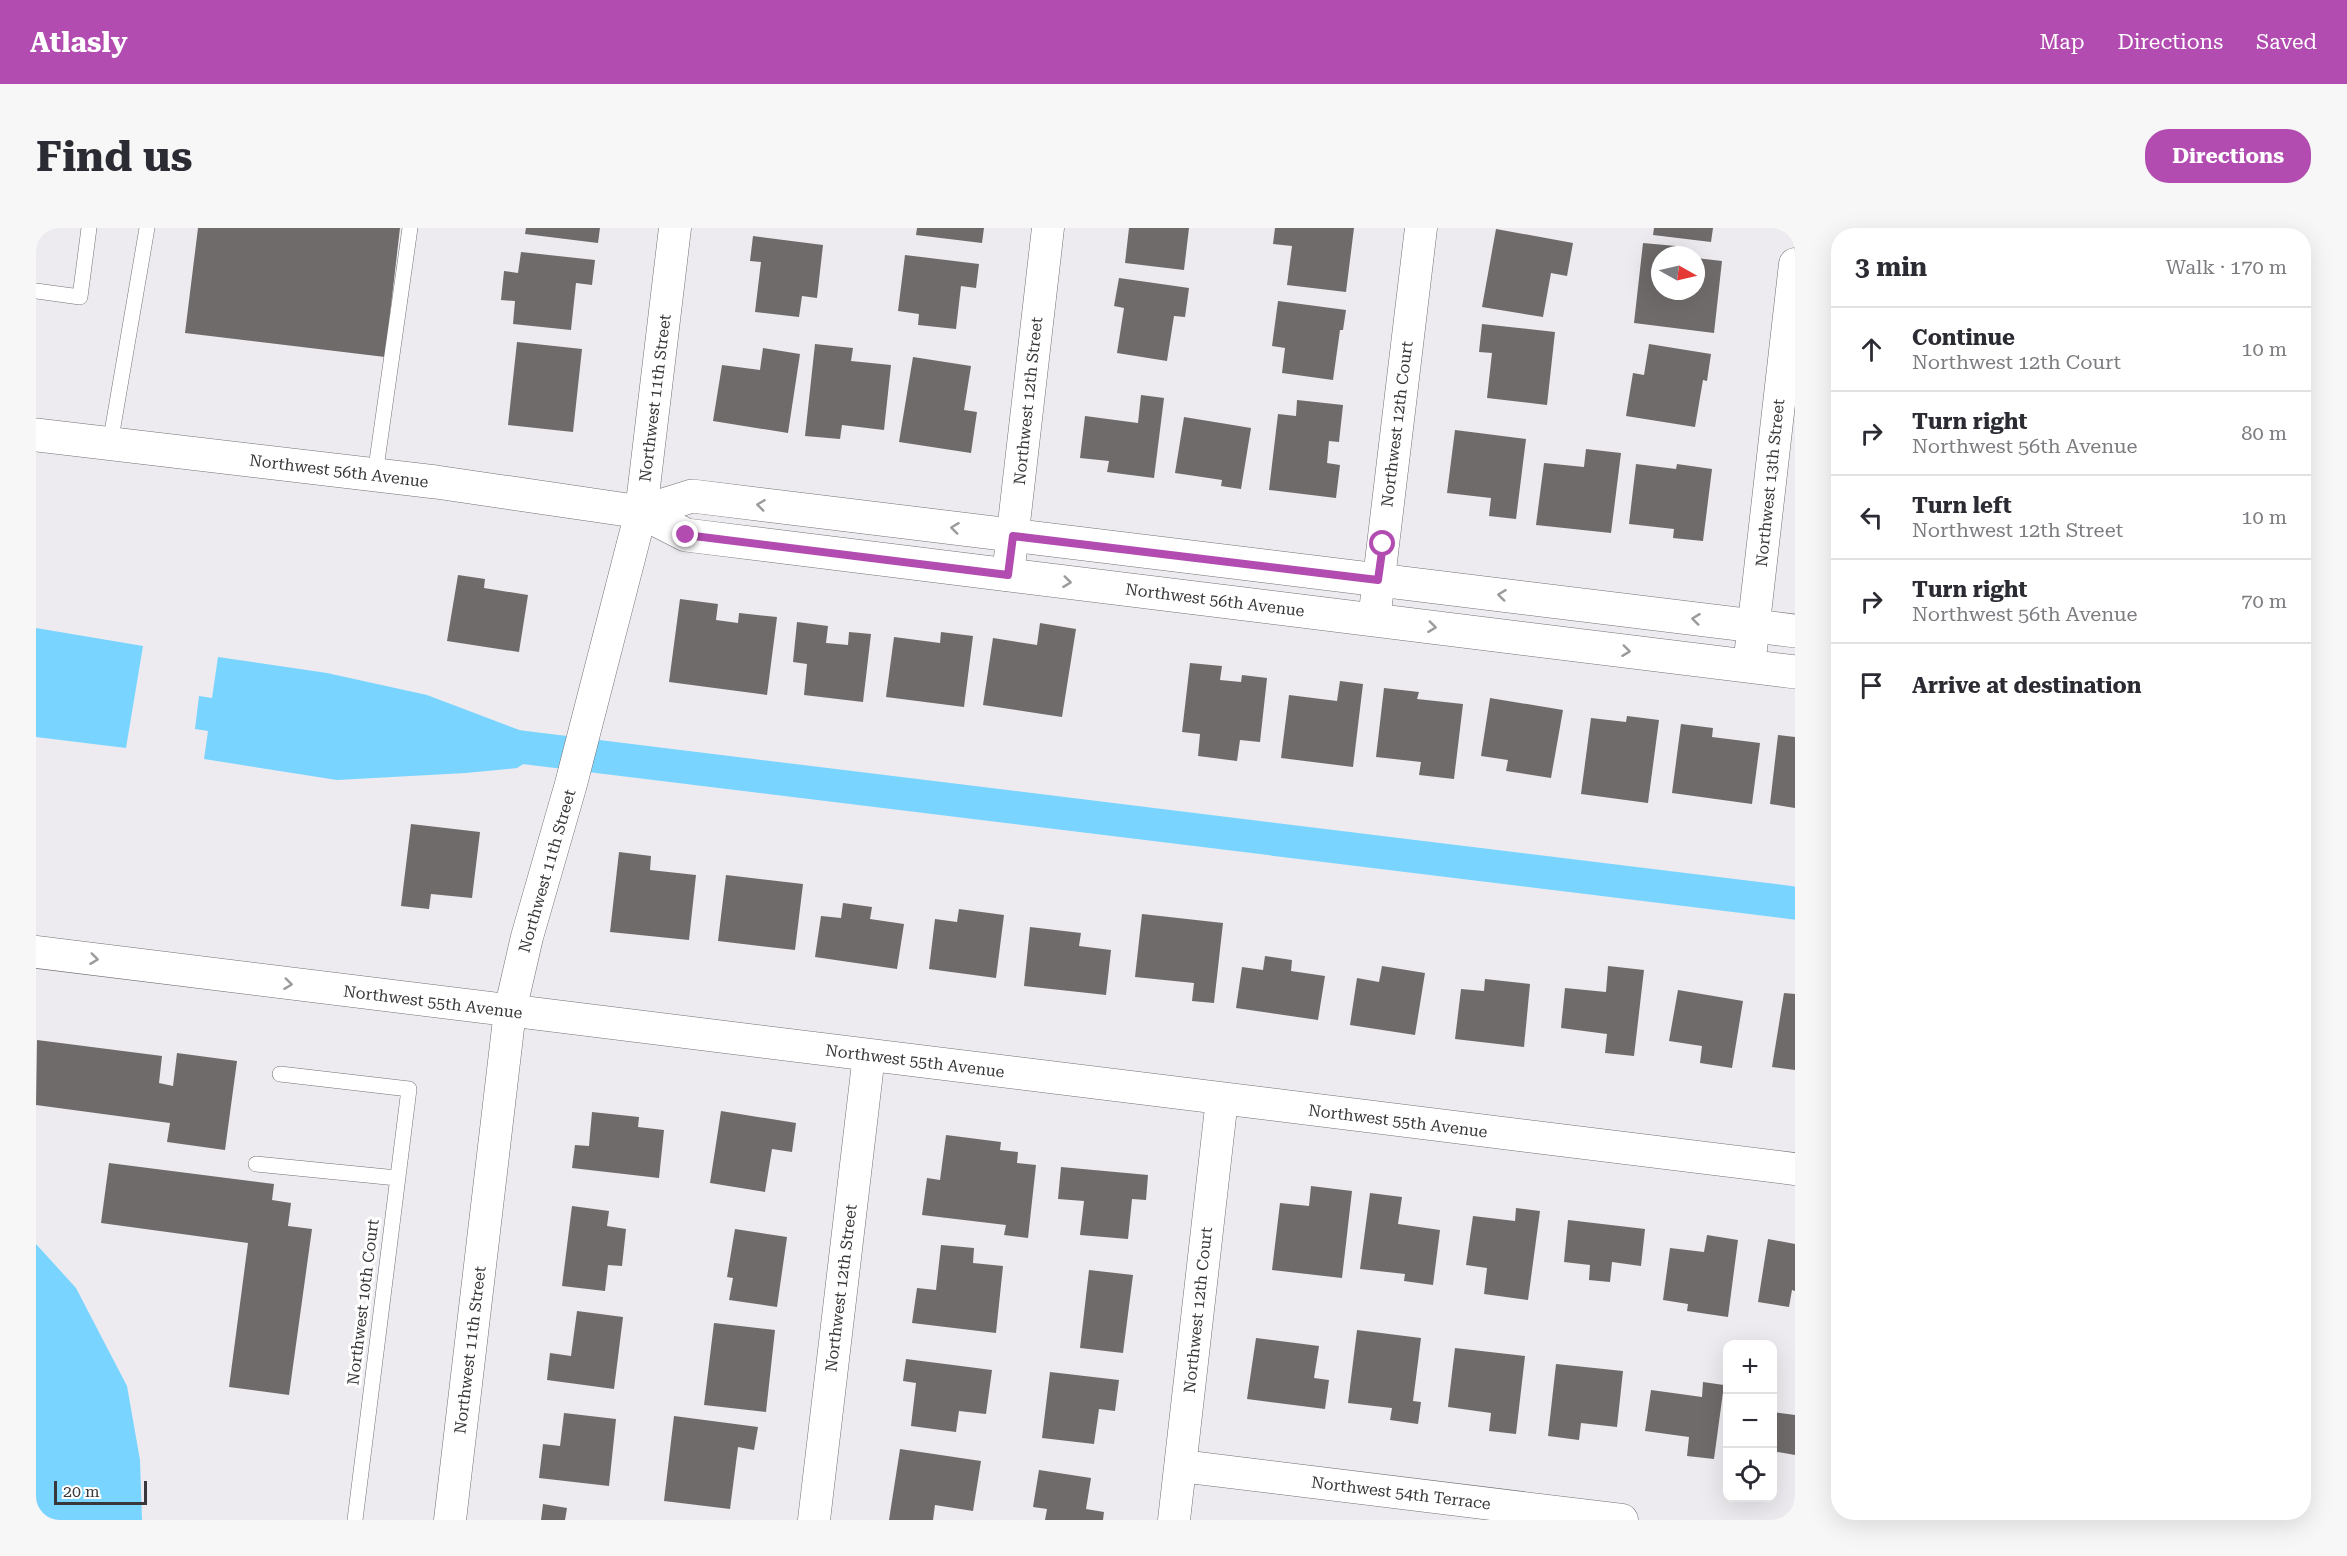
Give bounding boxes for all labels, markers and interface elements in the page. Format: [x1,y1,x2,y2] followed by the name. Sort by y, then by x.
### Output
[30,26,128,59] text: Atlasly
[2040,30,2084,54] text: Map
[2117,30,2223,54] text: Directions
[2256,30,2317,54] text: Saved
[2145,129,2311,183] button: Directions
[36,132,193,181] text: Find us
[1651,246,1705,300] north arrow
[1855,252,1927,282] text: 3 min
[2166,255,2287,279] text: Walk · 170 m
[635,313,675,483] street label: Northwest 11th Street
[1010,316,1046,486] street label: Northwest 12th Street
[1912,325,2015,350] text: Continue
[1855,333,1888,366] icon: ahead
[2241,337,2287,361] text: 10 m
[1377,340,1417,508] street label: Northwest 12th Court
[1912,350,2121,374] text: Northwest 12th Court
[1752,398,1788,568] street label: Northwest 13th Street
[1912,409,2027,434] text: Turn right
[1855,417,1888,450] icon: right
[2241,421,2287,445] text: 80 m
[1912,434,2137,458] text: Northwest 56th Avenue
[248,451,430,491] street label: Northwest 56th Avenue
[1912,493,2012,518] text: Turn left
[757,499,766,511] one-way arrow
[1855,501,1888,534] icon: left
[2241,505,2287,529] text: 10 m
[1912,518,2123,542] text: Northwest 12th Street
[672,521,698,547] route end
[950,523,959,535] one-way arrow
[1369,530,1395,556] route start
[1062,575,1071,588] one-way arrow
[1912,577,2027,602] text: Turn right
[1124,580,1306,620] street label: Northwest 56th Avenue
[1855,585,1888,618] icon: right
[2241,589,2287,613] text: 70 m
[1498,590,1507,602] one-way arrow
[1912,602,2137,626] text: Northwest 56th Avenue
[1691,613,1700,626] one-way arrow
[1427,621,1437,633] one-way arrow
[1621,644,1630,657] one-way arrow
[1855,669,1888,702] icon: arrive
[1912,673,2141,698] text: Arrive at destination
[515,787,579,955] street label: Northwest 11th Street
[89,953,99,965] one-way arrow
[283,977,292,989] one-way arrow
[342,982,524,1022] street label: Northwest 55th Avenue
[824,1041,1006,1081] street label: Northwest 55th Avenue
[1307,1101,1489,1141] street label: Northwest 55th Avenue
[821,1203,861,1373] street label: Northwest 12th Street
[343,1218,383,1386] street label: Northwest 10th Court
[1180,1226,1216,1394] street label: Northwest 12th Court
[450,1265,490,1435] street label: Northwest 11th Street
[1723,1340,1777,1502] map controls
[1723,1340,1777,1394] button: +
[1723,1394,1777,1448] button: −
[1723,1448,1777,1502] button: locate
[1310,1473,1492,1513] street label: Northwest 54th Terrace
[54,1478,147,1506] scale bar
[63,1482,100,1501] text: 20 m

